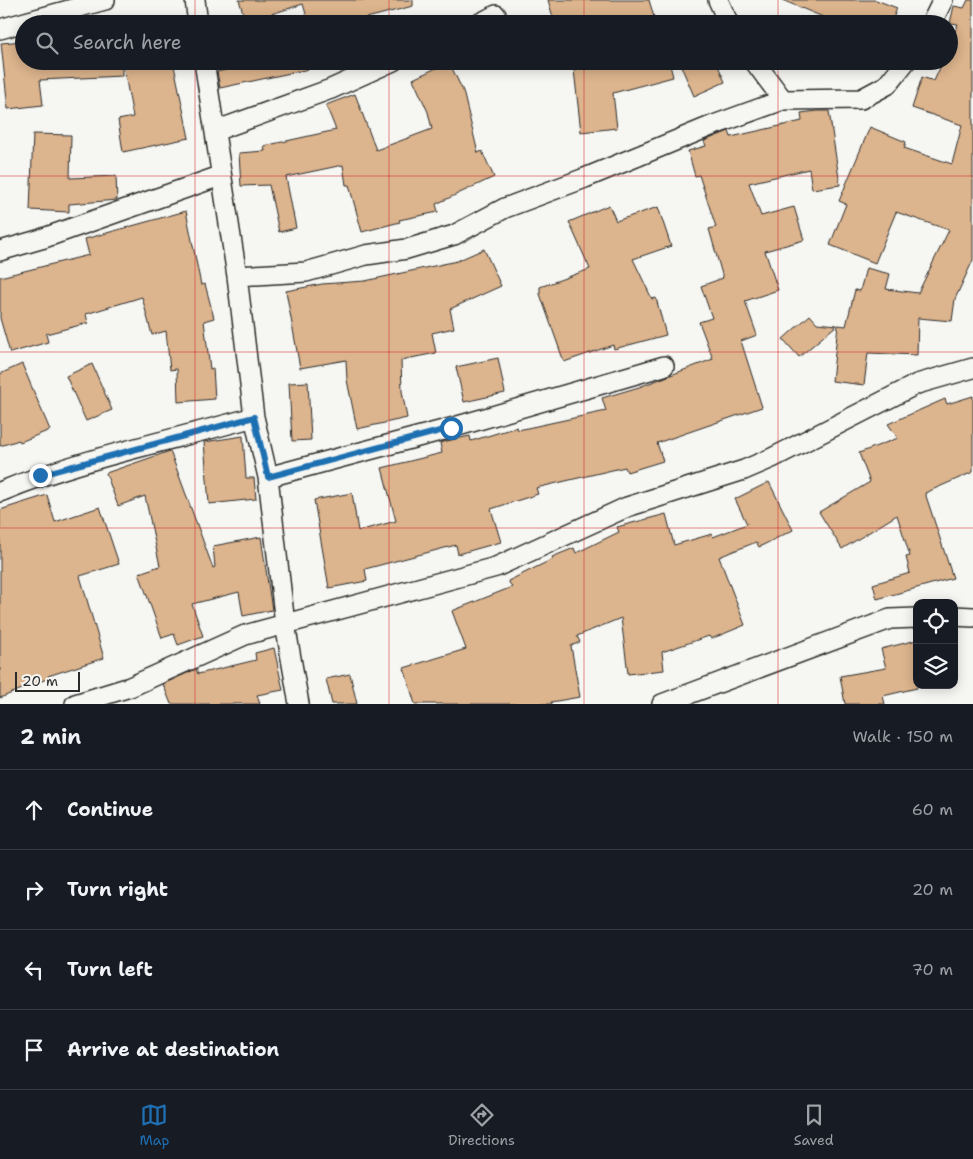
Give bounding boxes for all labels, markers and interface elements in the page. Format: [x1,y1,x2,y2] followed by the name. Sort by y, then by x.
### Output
[15,15,958,70] search box
[33,29,61,57] icon: search
[73,30,182,55] text: Search here
[440,417,463,440] route start
[29,464,52,487] route end
[913,599,958,689] map controls
[913,599,958,644] button: locate
[913,644,958,689] button: layers
[15,669,80,692] scale bar
[22,672,58,690] text: 20 m
[20,723,81,751] text: 2 min
[852,726,953,747] text: Walk · 150 m
[20,796,48,824] icon: ahead
[67,797,153,822] text: Continue
[912,799,953,820] text: 60 m
[20,876,48,904] icon: right
[67,877,168,902] text: Turn right
[912,879,953,900] text: 20 m
[20,956,48,984] icon: left
[67,957,153,982] text: Turn left
[912,959,953,980] text: 70 m
[20,1036,48,1064] icon: arrive
[67,1037,279,1062] text: Arrive at destination
[139,1101,169,1149] tab: Map
[448,1101,515,1149] tab: Directions
[794,1101,834,1149] tab: Saved

